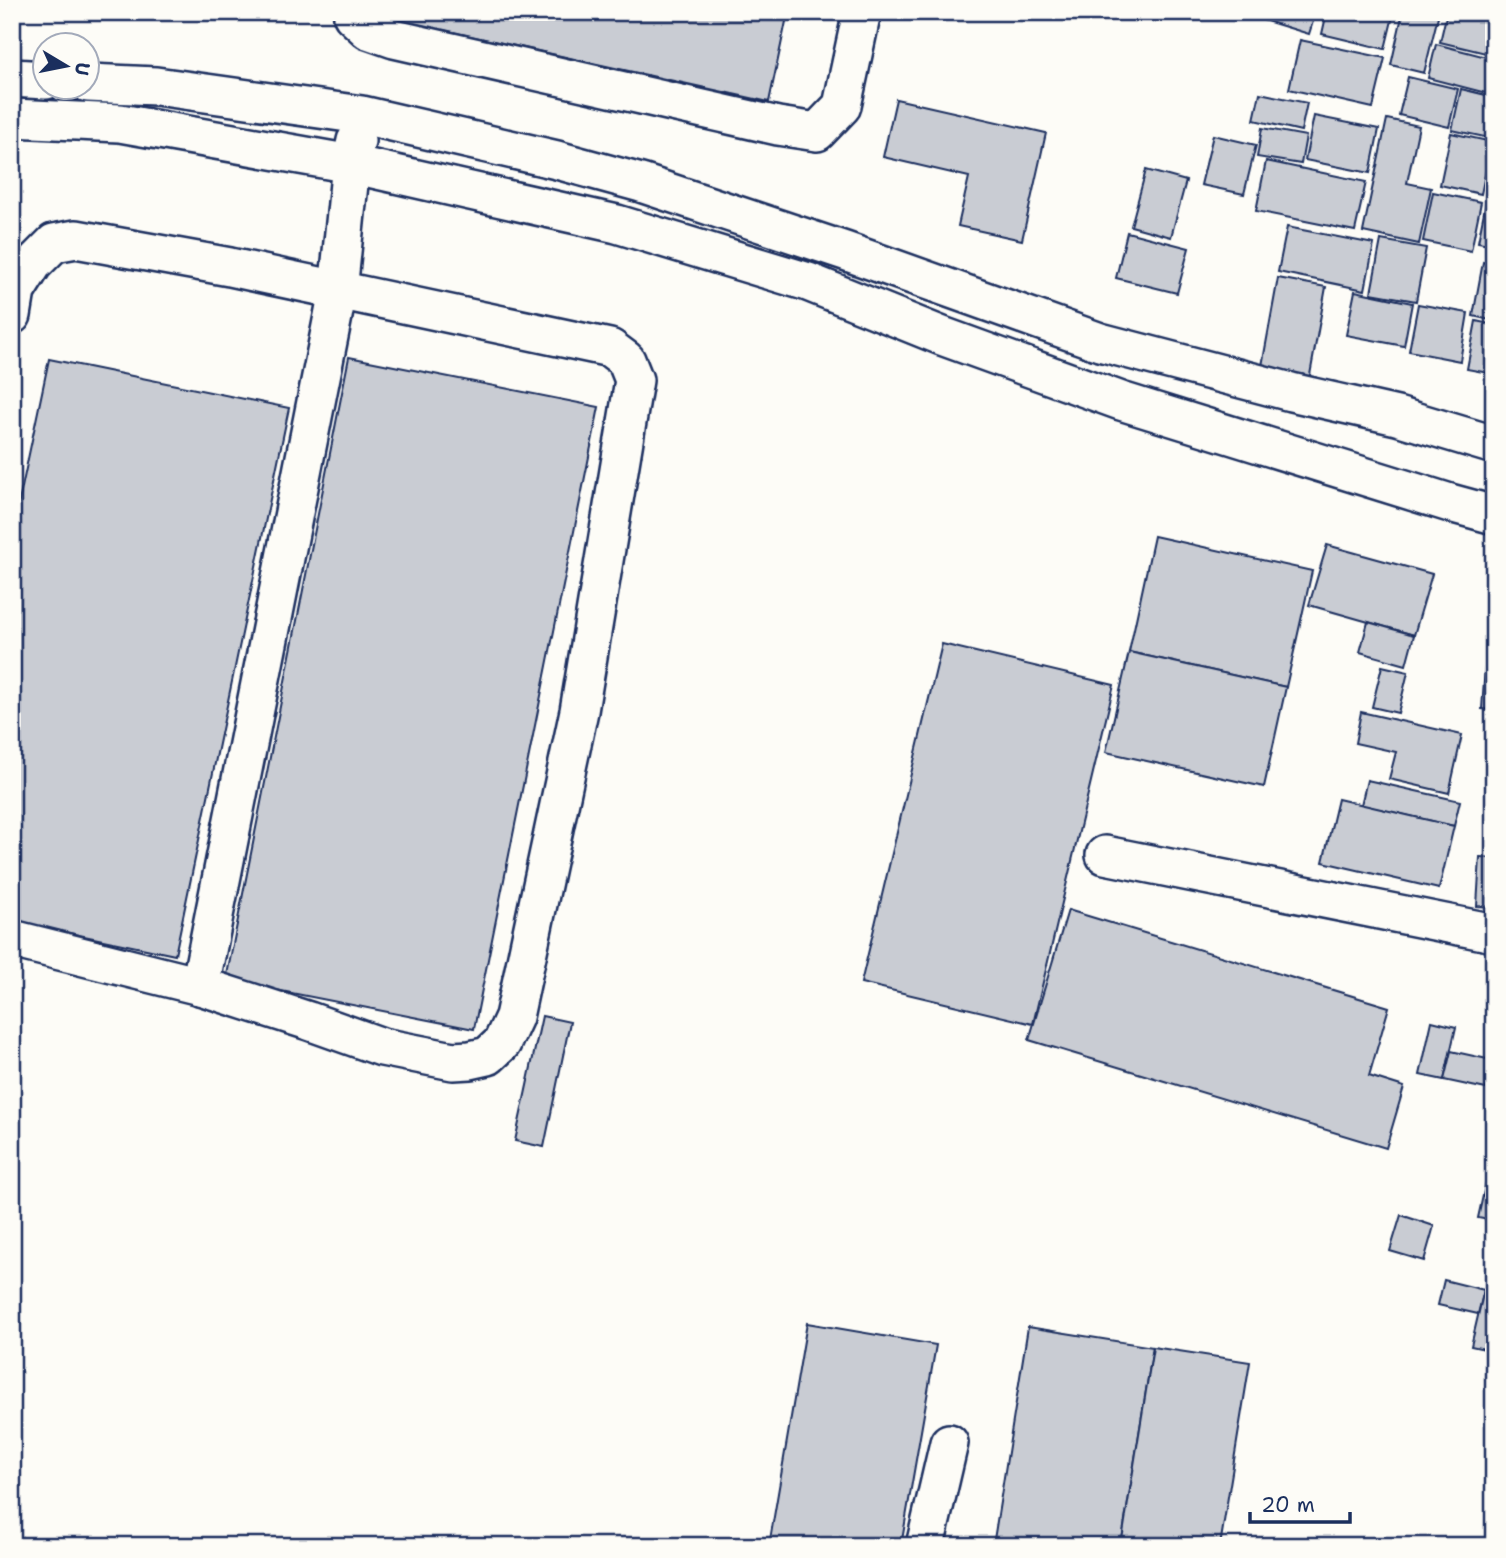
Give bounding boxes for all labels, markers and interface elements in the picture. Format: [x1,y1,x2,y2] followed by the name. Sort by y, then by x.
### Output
[32,32,102,102] north arrow
[69,60,96,77] text: U
[1250,1481,1350,1525] scale bar
[1261,1491,1315,1519] text: 20 m

